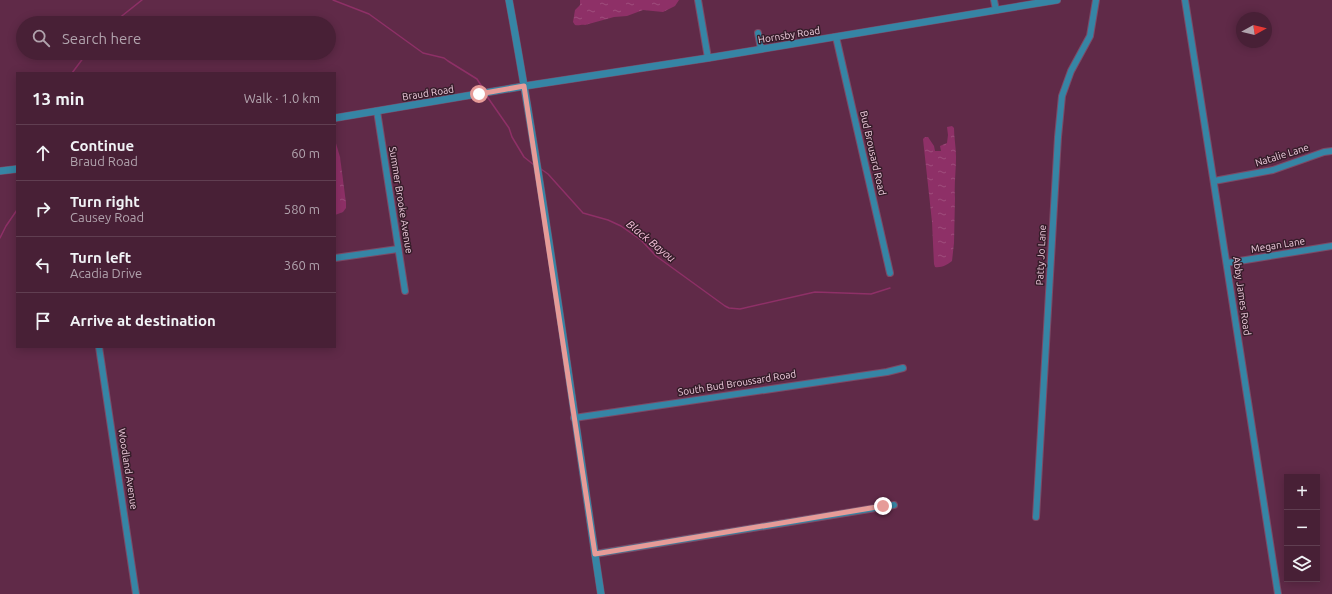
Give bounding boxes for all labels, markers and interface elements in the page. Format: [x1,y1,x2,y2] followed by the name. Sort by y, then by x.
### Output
[1236,12,1272,48] north arrow
[16,16,336,60] search box
[757,25,821,45] street label: Hornsby Road
[30,27,52,49] icon: search
[62,30,141,47] text: Search here
[401,83,455,103] street label: Braud Road
[470,85,488,103] route start
[32,89,85,108] text: 13 min
[244,91,320,105] text: Walk · 1.0 km
[858,110,888,196] street label: Bud Brousard Road
[70,137,134,154] text: Continue
[32,142,54,164] icon: ahead
[1254,142,1310,168] street label: Natalie Lane
[291,146,320,160] text: 60 m
[387,146,415,254] street label: Summer Brooke Avenue
[70,154,138,168] text: Braud Road
[70,193,140,210] text: Turn right
[32,198,54,220] icon: right
[284,202,320,216] text: 580 m
[70,210,144,224] text: Causey Road
[624,218,678,264] water label: Black Bayou
[1034,224,1048,286] street label: Patty Jo Lane
[1250,235,1306,255] street label: Megan Lane
[70,249,131,266] text: Turn left
[32,254,54,276] icon: left
[1231,256,1253,336] street label: Abby James Road
[284,258,320,272] text: 360 m
[70,266,142,280] text: Acadia Drive
[32,310,54,332] icon: arrive
[70,312,216,329] text: Arrive at destination
[677,368,797,398] street label: South Bud Broussard Road
[116,428,140,510] street label: Woodland Avenue
[1284,474,1320,582] map controls
[1284,474,1320,510] button: +
[874,497,892,515] route end
[1284,510,1320,546] button: −
[1284,546,1320,582] button: layers

